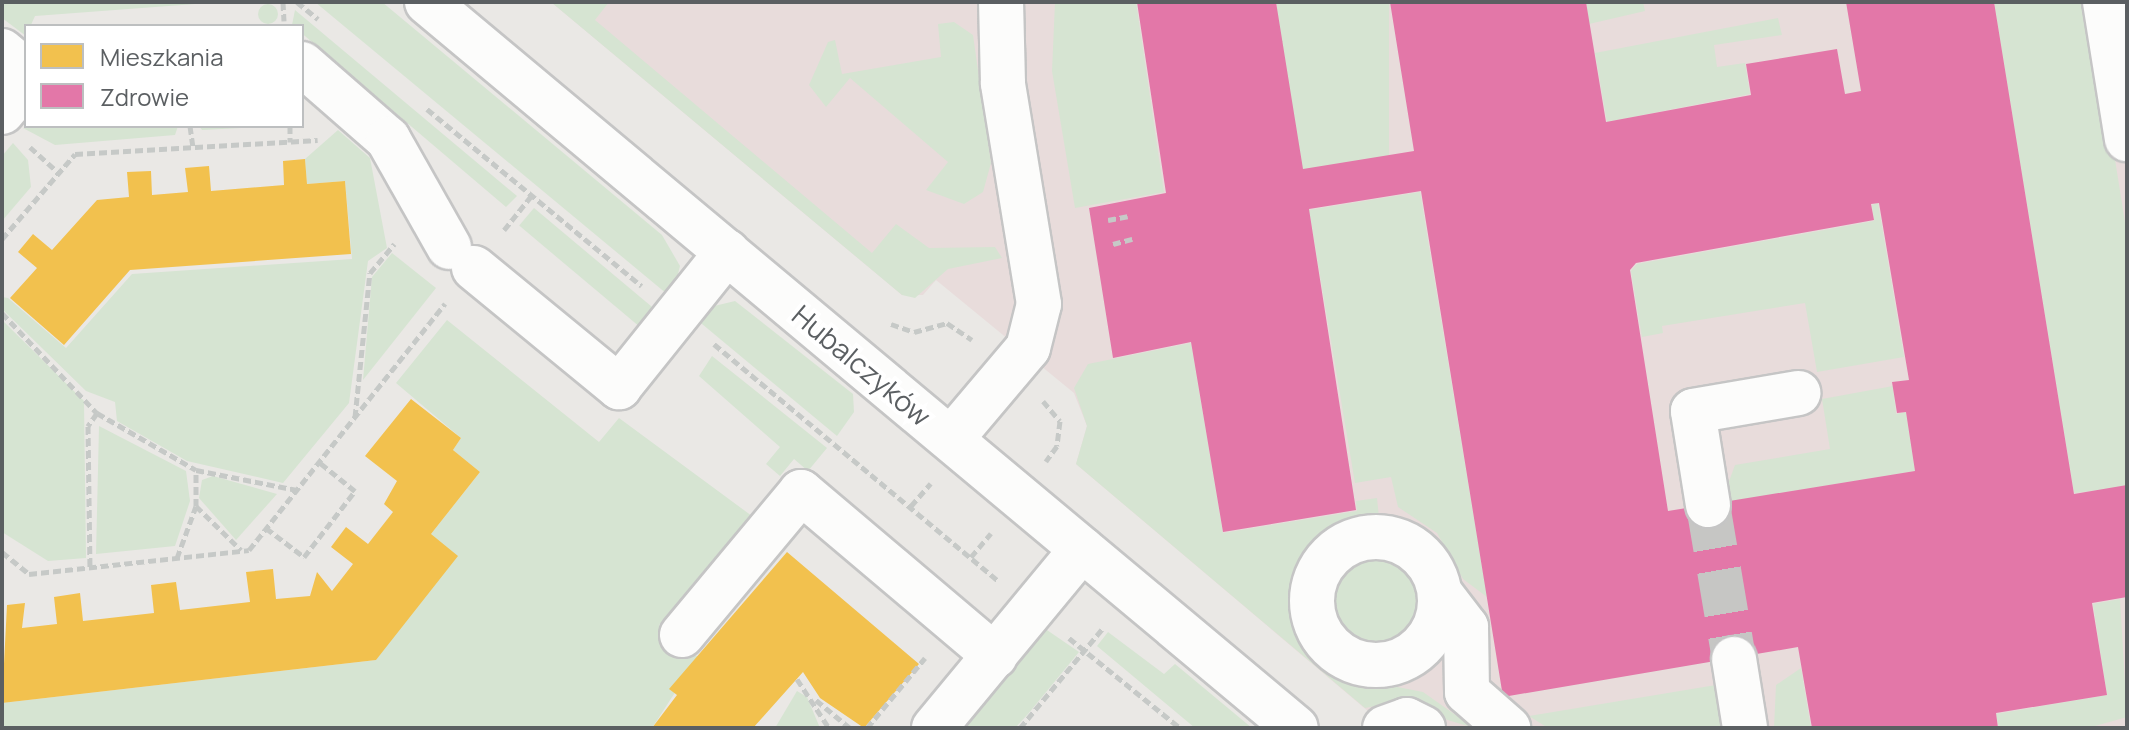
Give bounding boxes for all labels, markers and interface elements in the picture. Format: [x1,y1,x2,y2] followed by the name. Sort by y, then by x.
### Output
[24,24,304,128] legend
[100,40,224,73] text: Mieszkania
[100,80,189,113] text: Zdrowie
[786,297,938,433] street label: Hubalczyków

